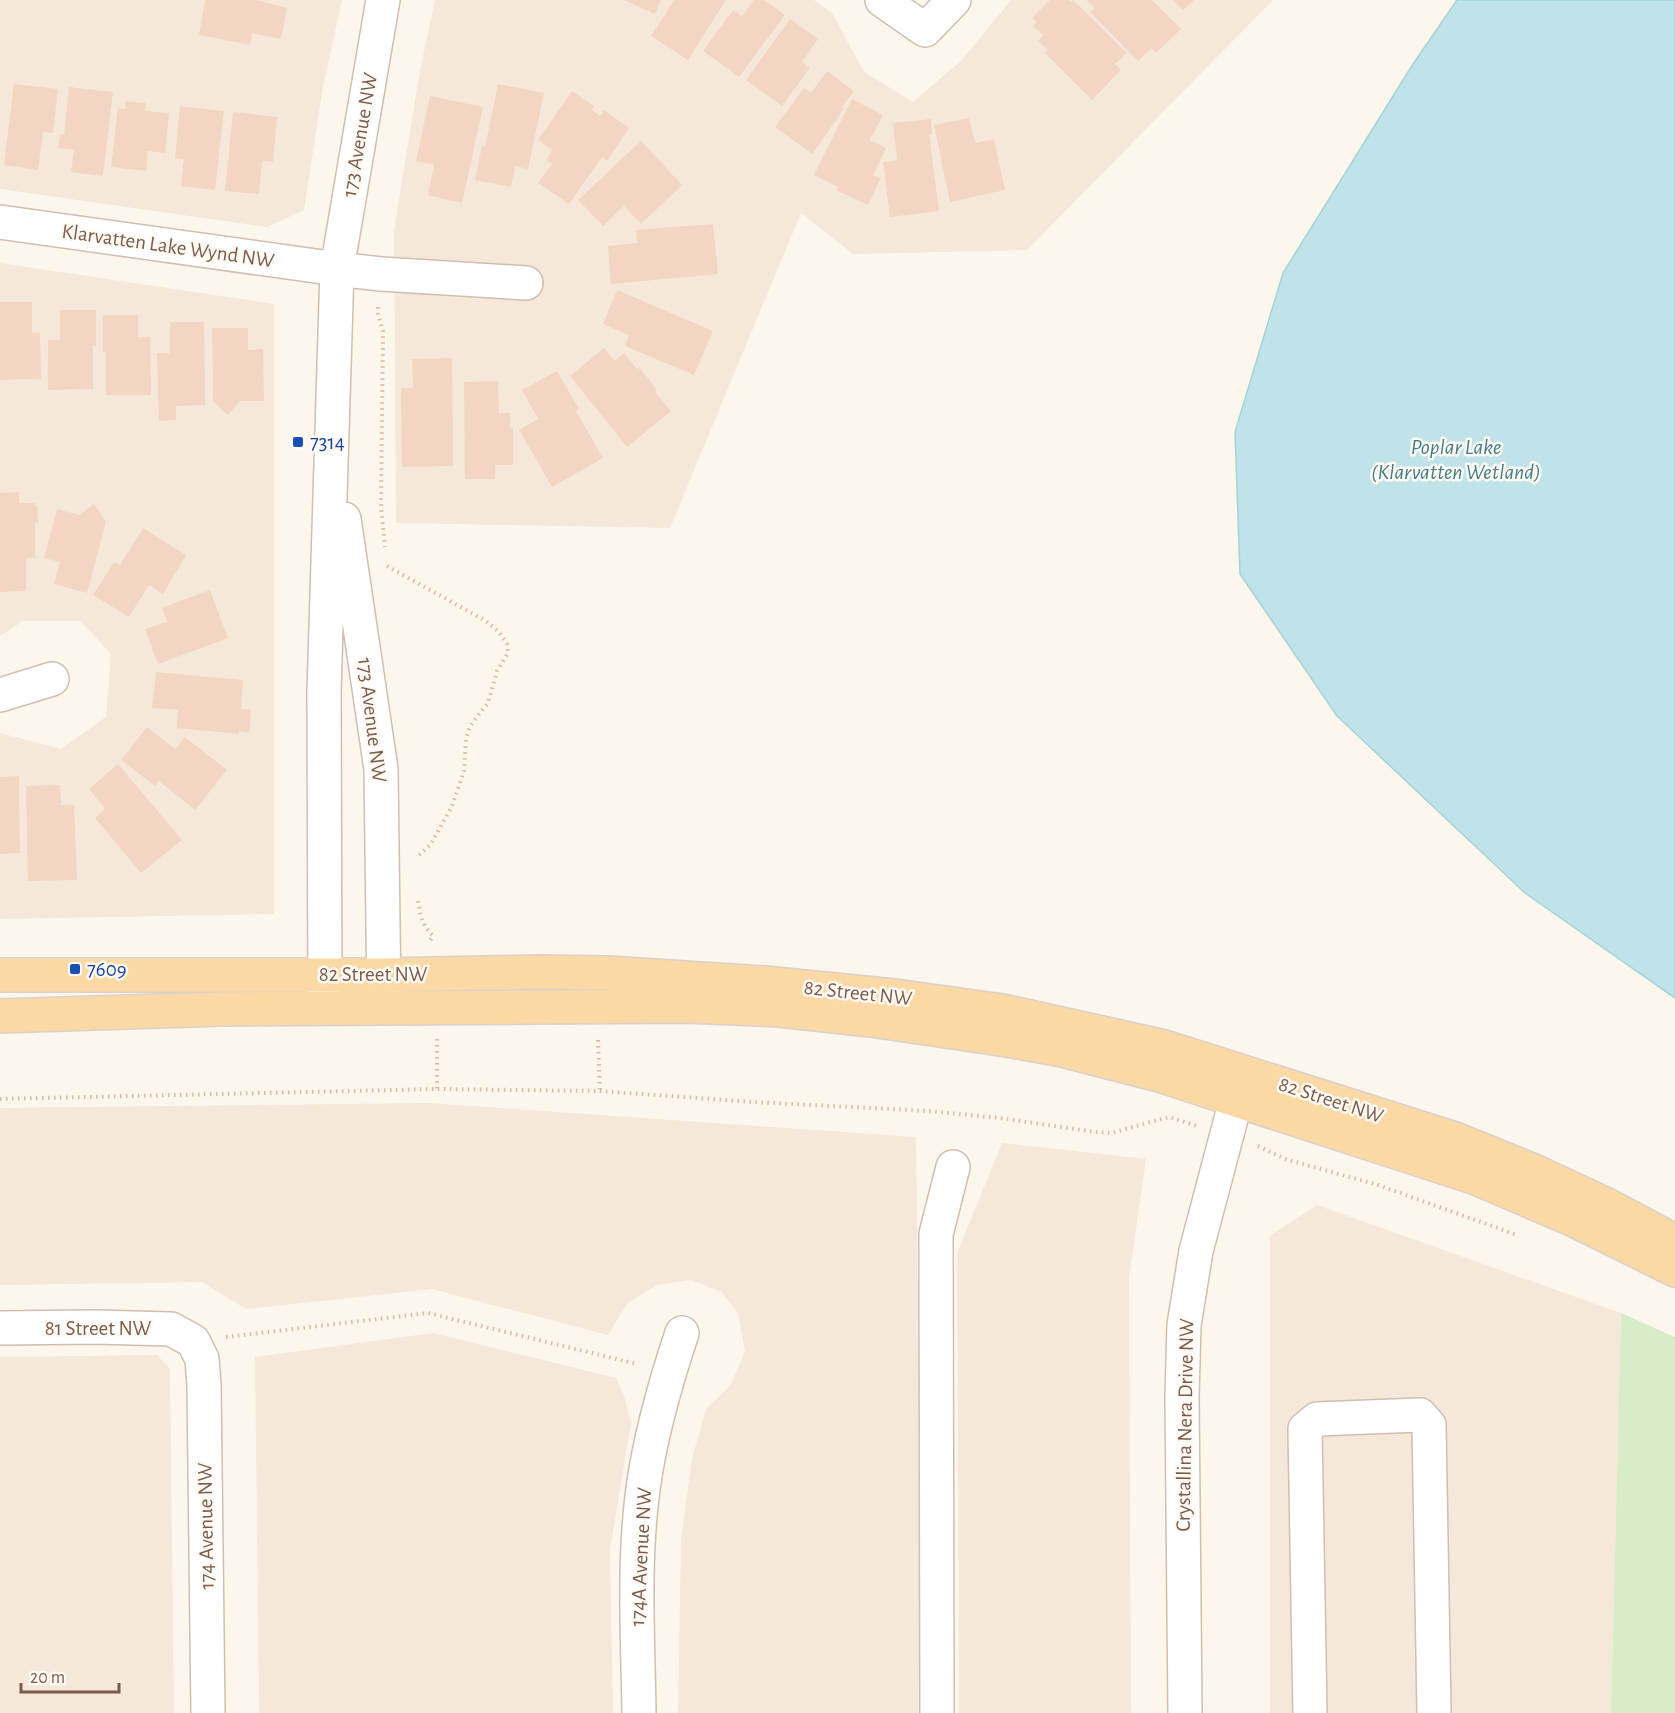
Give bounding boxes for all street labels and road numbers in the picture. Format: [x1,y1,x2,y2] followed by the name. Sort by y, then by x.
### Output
[339,71,381,199] street label: 173 Avenue NW
[60,221,276,271] street label: Klarvatten Lake Wynd NW
[354,656,390,784] street label: 173 Avenue NW
[319,964,428,985] street label: 82 Street NW
[803,977,913,1009] street label: 82 Street NW
[1276,1073,1386,1127] street label: 82 Street NW
[45,1318,151,1339] street label: 81 Street NW
[1173,1318,1197,1532] street label: Crystallina Nera Drive NW
[194,1462,218,1590] street label: 174 Avenue NW
[627,1487,655,1627] street label: 174A Avenue NW

